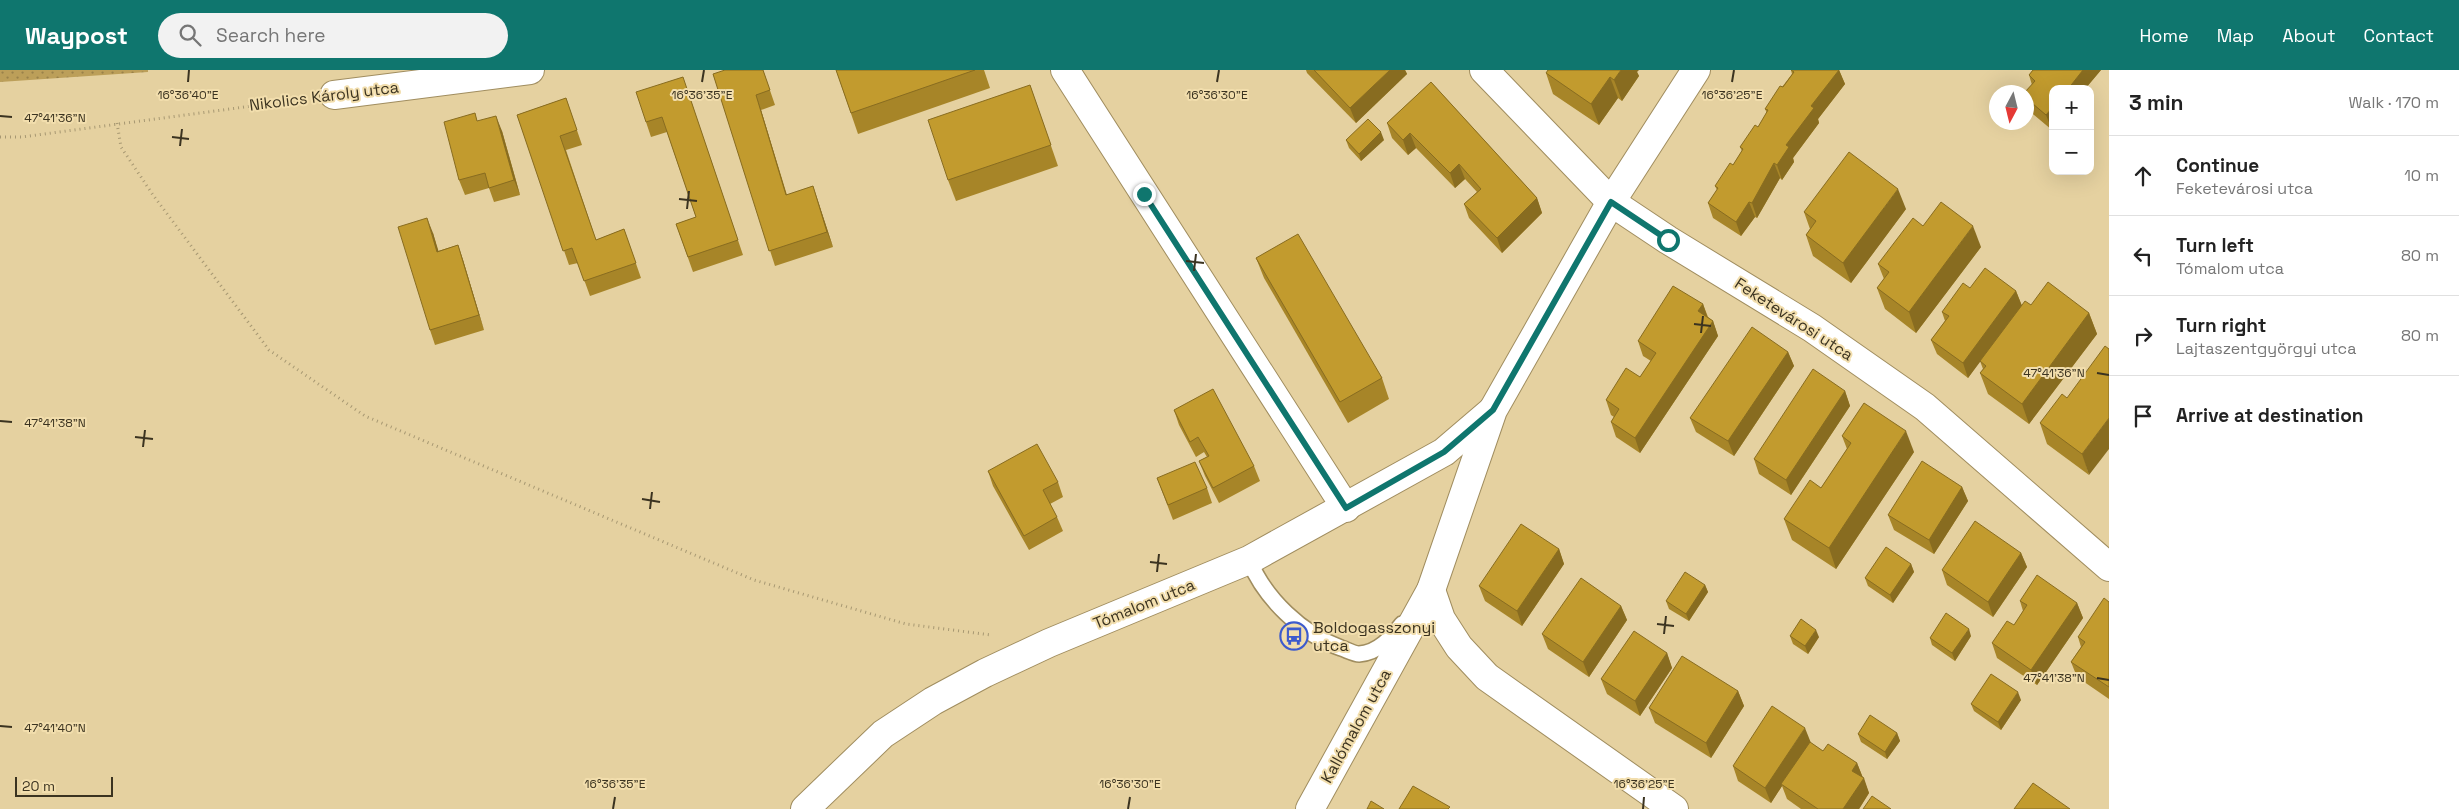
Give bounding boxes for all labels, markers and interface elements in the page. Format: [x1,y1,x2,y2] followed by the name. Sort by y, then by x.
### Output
[158,13,508,58] search box
[25,20,128,51] text: Waypost
[176,21,204,49] icon: search
[216,23,326,48] text: Search here
[2140,24,2189,47] text: Home
[2217,24,2254,47] text: Map
[2282,24,2336,47] text: About
[2364,24,2434,47] text: Contact
[248,76,400,116] street label: Nikolics Károly utca
[1989,85,2034,130] north arrow
[2049,85,2094,175] map controls
[2049,85,2094,130] button: +
[157,87,219,103] text: 16°36'40"E
[672,87,733,103] text: 16°36'35"E
[1186,87,1248,103] text: 16°36'30"E
[1702,87,1763,103] text: 16°36'25"E
[2129,89,2184,116] text: 3 min
[2349,92,2439,113] text: Walk · 170 m
[24,110,86,126] text: 47°41'36"N
[2049,130,2094,175] button: −
[2176,153,2259,178] text: Continue
[2129,162,2157,190] icon: ahead
[2404,165,2439,186] text: 10 m
[2176,178,2313,199] text: Feketevárosi utca
[1133,183,1156,206] route end
[1657,229,1680,252] route start
[2176,233,2254,258] text: Turn left
[2129,242,2157,270] icon: left
[2401,245,2439,266] text: 80 m
[2176,258,2284,279] text: Tómalom utca
[1731,273,1857,365] street label: Feketevárosi utca
[2176,313,2266,338] text: Turn right
[2129,322,2157,350] icon: right
[2401,325,2439,346] text: 80 m
[2176,338,2356,359] text: Lajtaszentgyörgyi utca
[2023,365,2085,381] text: 47°41'36"N
[2129,402,2157,430] icon: arrive
[2176,403,2364,428] text: Arrive at destination
[24,415,86,431] text: 47°41'38"N
[1090,574,1198,634] street label: Tómalom utca
[1313,617,1435,656] place label: Boldogasszonyi utca
[1279,621,1309,651] bus stop icon: Boldogasszonyi utca
[1316,665,1396,787] street label: Kallómalom utca
[2023,670,2085,686] text: 47°41'38"N
[24,720,86,736] text: 47°41'40"N
[15,774,112,797] scale bar
[585,776,646,792] text: 16°36'35"E
[1099,776,1161,792] text: 16°36'30"E
[1614,776,1675,792] text: 16°36'25"E
[22,777,55,795] text: 20 m

